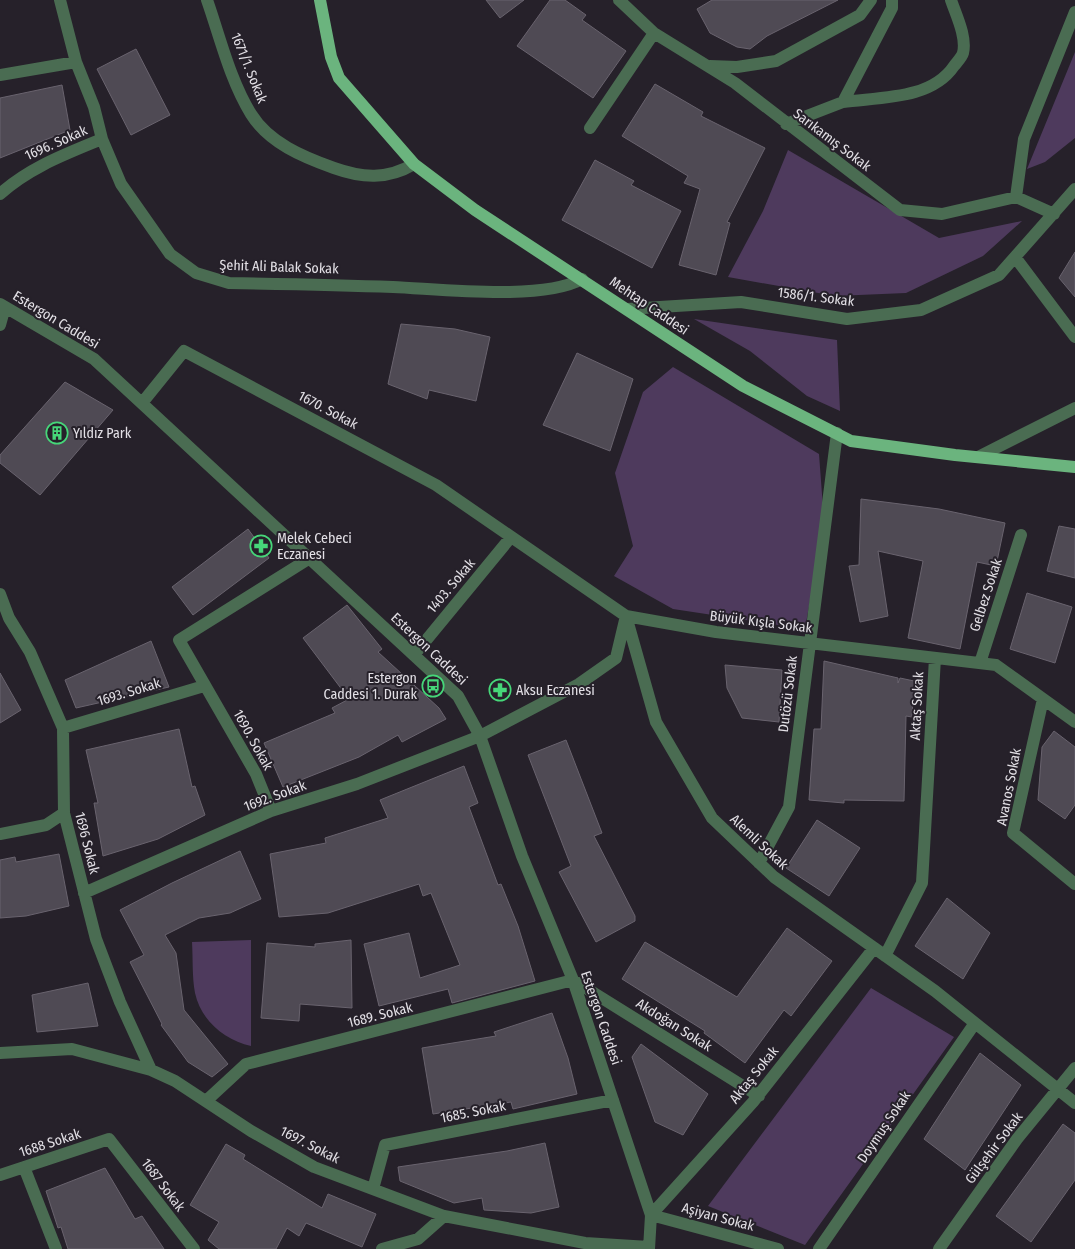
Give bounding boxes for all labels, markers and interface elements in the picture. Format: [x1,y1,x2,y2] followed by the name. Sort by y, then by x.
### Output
[227,30,271,106] street label: 1671/1. Sokak
[790,105,875,175] street label: Sarıkamış Sokak
[22,122,90,164] street label: 1696. Sokak
[219,256,339,278] street label: Şehit Ali Balak Sokak
[606,273,692,339] street label: Mehtap Caddesi
[777,284,856,310] street label: 1586/1. Sokak
[10,287,102,353] street label: Estergon Caddesi
[295,387,361,433] street label: 1670. Sokak
[45,421,69,445] building icon: Yıldız Park
[73,425,132,442] place label: Yıldız Park
[277,530,352,563] place label: Melek Cebeci Eczanesi
[249,534,273,558] pharmacy icon: Melek Cebeci Eczanesi
[423,555,479,617] street label: 1403. Sokak
[966,556,1006,634] street label: Gelbez Sokak
[709,607,814,637] street label: Büyük Kışla Sokak
[387,609,471,689] street label: Estergon Caddesi
[775,654,801,733] street label: Dutözü Sokak
[323,670,417,703] place label: Estergon Caddesi 1. Durak
[907,671,927,741] street label: Aktaş Sokak
[95,674,163,710] street label: 1693. Sokak
[421,674,445,698] bus stop icon: Estergon Caddesi 1. Durak
[488,678,512,702] pharmacy icon: Aksu Eczanesi
[516,682,595,699] place label: Aksu Eczanesi
[229,707,277,774] street label: 1690. Sokak
[993,746,1025,827] street label: Avanos Sokak
[241,777,309,815] street label: 1692. Sokak
[71,810,103,876] street label: 1696 Sokak
[726,811,792,873] street label: Alemli Sokak
[577,969,625,1067] street label: Estergon Caddesi
[633,995,716,1055] street label: Akdoğan Sokak
[346,999,415,1031] street label: 1689. Sokak
[726,1043,782,1107] street label: Aktaş Sokak
[854,1087,915,1166] street label: Doymuş Sokak
[439,1097,508,1127] street label: 1685. Sokak
[962,1109,1027,1187] street label: Gülşehir Sokak
[277,1123,343,1167] street label: 1697. Sokak
[17,1125,83,1161] street label: 1688 Sokak
[137,1155,189,1215] street label: 1687 Sokak
[680,1199,757,1235] street label: Aşiyan Sokak

